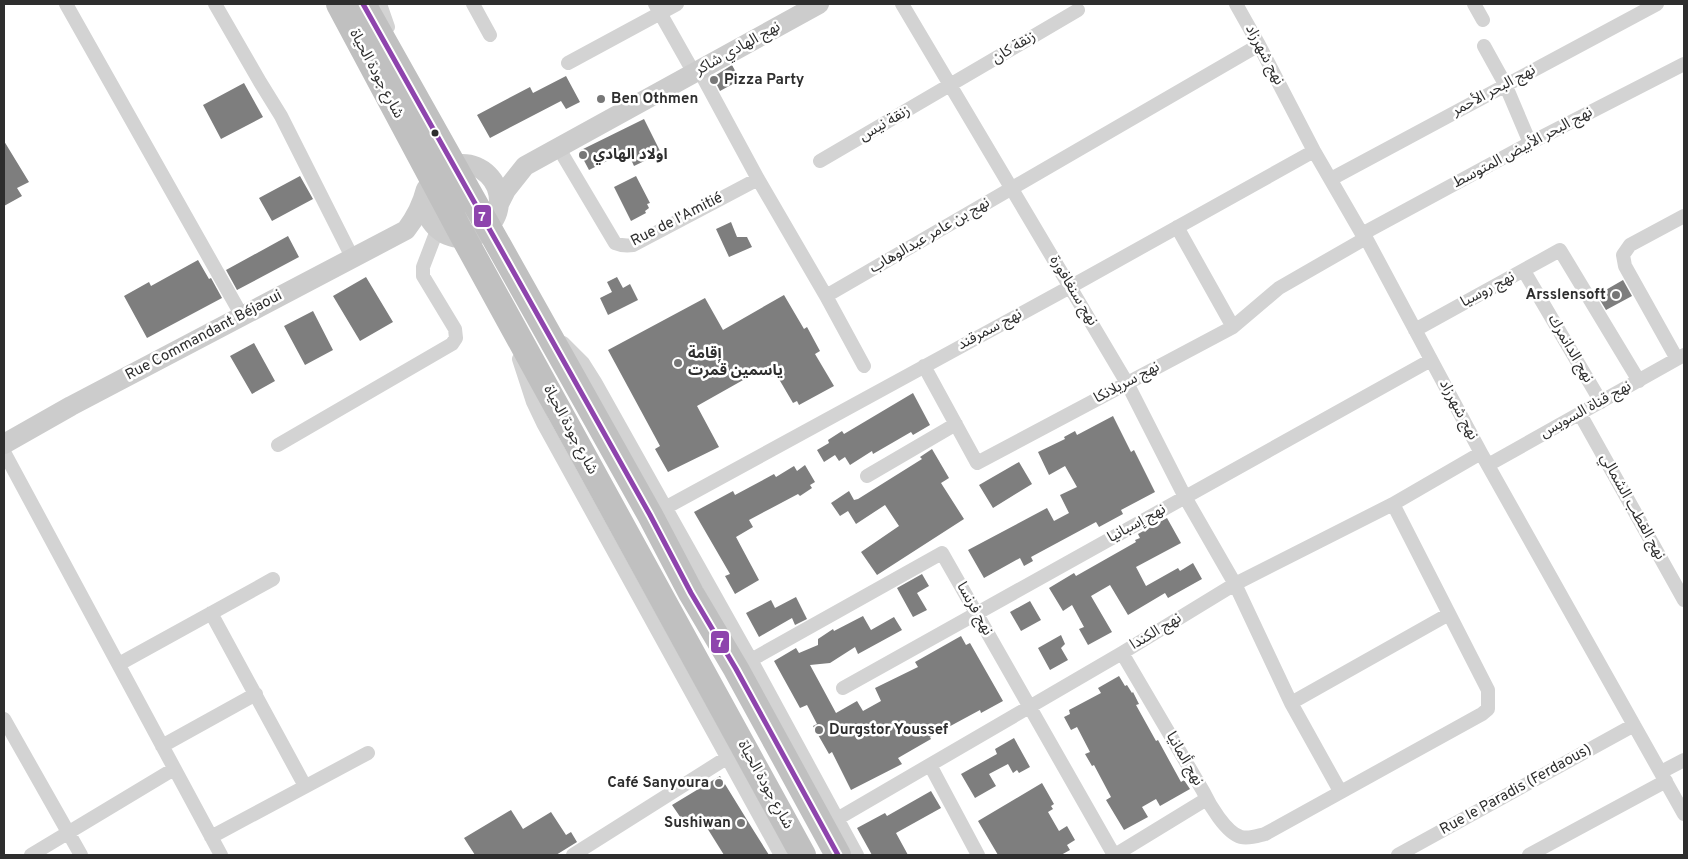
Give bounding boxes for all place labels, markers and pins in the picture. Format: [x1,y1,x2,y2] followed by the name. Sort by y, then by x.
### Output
[724,71,805,90] place label: Pizza Party
[708,74,720,86] marker: Pizza Party
[611,90,698,109] place label: Ben Othmen
[595,93,607,105] marker: Ben Othmen
[430,128,440,138] unlabelled marker
[593,146,668,165] place label: اولاد الهادي
[577,149,589,161] marker: اولاد الهادي
[1525,286,1606,305] place label: Arsslensoft
[1610,289,1622,301] marker: Arsslensoft
[688,344,783,381] place label: إقامة ياسمين قمرت
[672,357,684,369] marker: إقامة ياسمين قمرت
[829,721,949,740] place label: Durgstor Youssef
[813,724,825,736] marker: Durgstor Youssef
[607,774,709,793] place label: Café Sanyoura
[713,777,725,789] marker: Café Sanyoura
[664,814,731,833] place label: Sushiwan
[735,817,747,829] marker: Sushiwan

